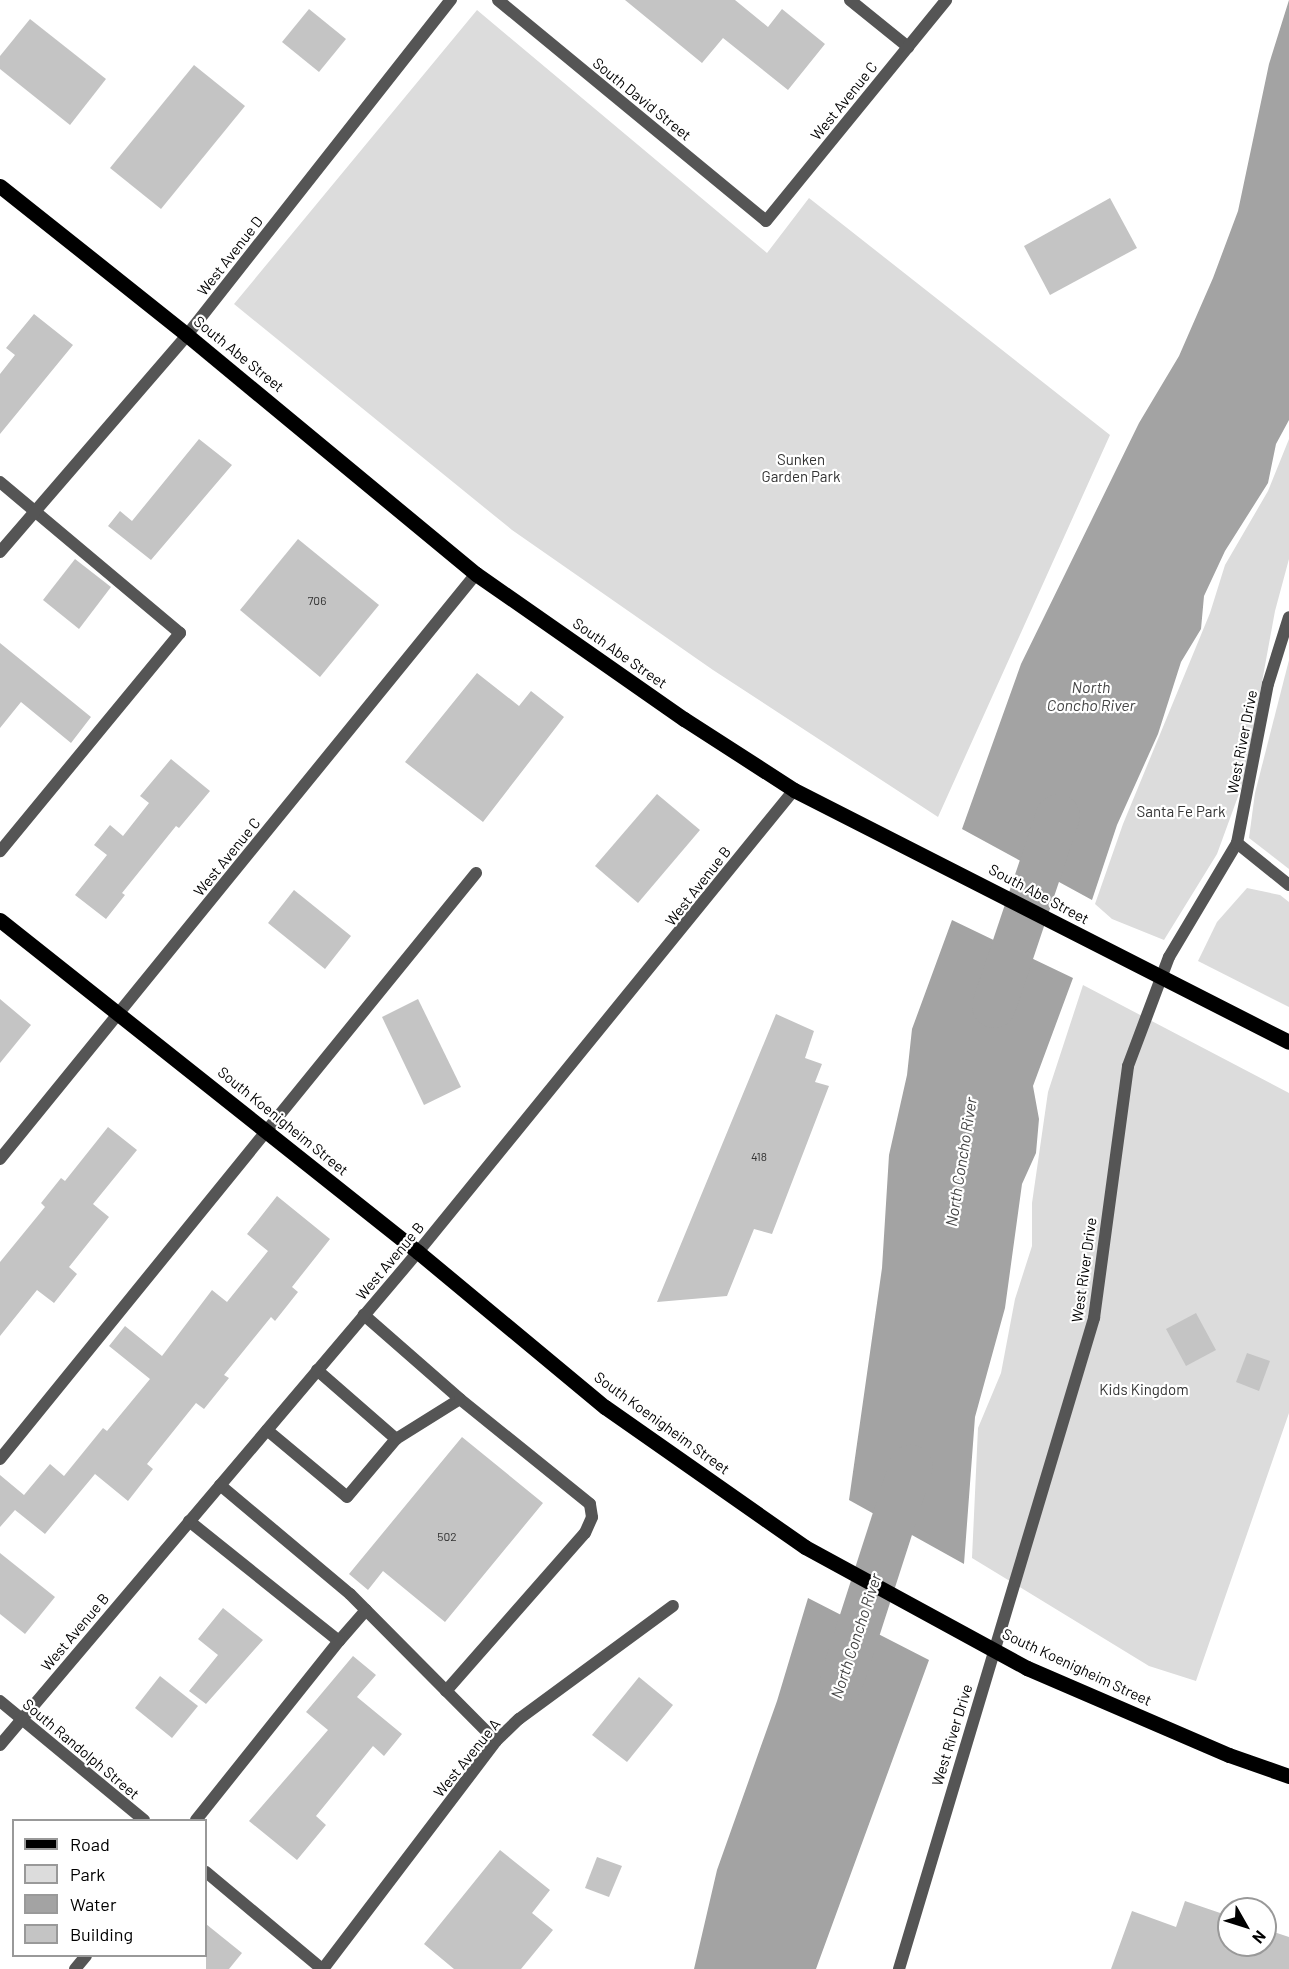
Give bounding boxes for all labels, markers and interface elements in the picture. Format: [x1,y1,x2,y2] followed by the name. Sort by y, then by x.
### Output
[589,54,695,144] street label: South David Street
[807,58,881,144] street label: West Avenue C
[193,213,267,299] street label: West Avenue D
[190,312,288,396] street label: South Abe Street
[762,450,840,485] park label: Sunken Garden Park
[308,594,326,608] house number: 706
[570,614,670,692] street label: South Abe Street
[1047,677,1135,715] water label: North Concho River
[1223,688,1261,796] street label: West River Drive
[1137,803,1225,821] park label: Santa Fe Park
[190,814,264,900] street label: West Avenue C
[661,843,735,929] street label: West Avenue B
[986,860,1092,928] street label: South Abe Street
[214,1063,352,1179] street label: South Koenigheim Street
[941,1096,981,1228] water label: North Concho River
[751,1150,767,1164] house number: 418
[1068,1216,1100,1324] street label: West River Drive
[352,1218,428,1304] street label: West Avenue B
[591,1368,733,1478] street label: South Koenigheim Street
[1099,1381,1189,1399] park label: Kids Kingdom
[437,1530,457,1544] house number: 502
[827,1571,885,1701] water label: North Concho River
[37,1589,113,1675] street label: West Avenue B
[999,1624,1155,1710] street label: South Koenigheim Street
[928,1682,976,1788] street label: West River Drive
[19,1695,143,1803] street label: South Randolph Street
[430,1715,504,1801] street label: West Avenue A
[12,1819,207,1957] legend
[70,1833,110,1855] text: Road
[70,1863,105,1885] text: Park
[70,1893,117,1915] text: Water
[1217,1897,1277,1957] north arrow
[70,1923,133,1945] text: Building
[1249,1927,1271,1947] text: N

